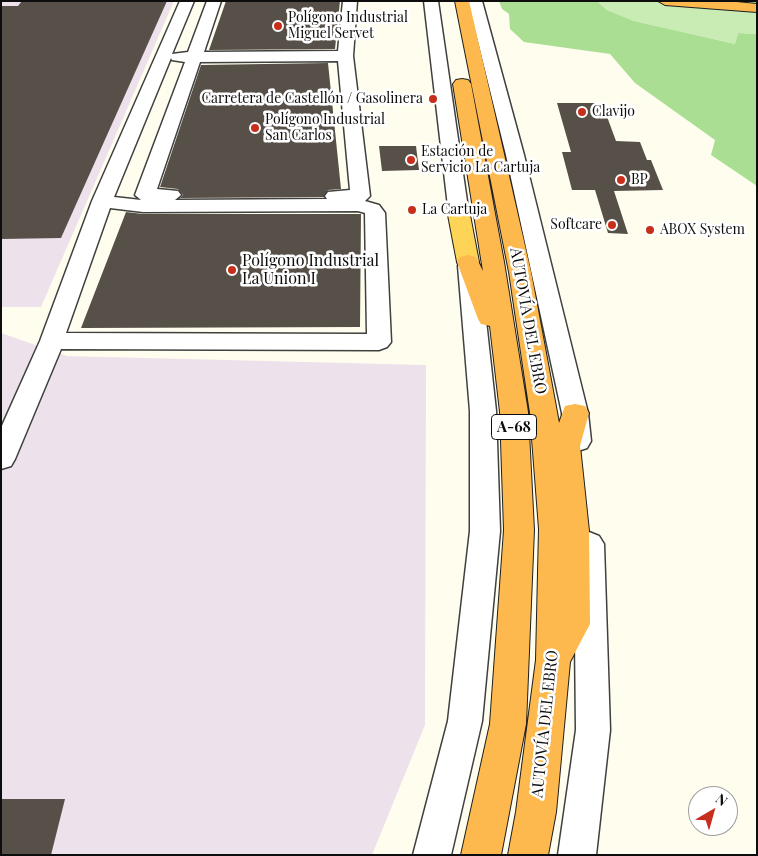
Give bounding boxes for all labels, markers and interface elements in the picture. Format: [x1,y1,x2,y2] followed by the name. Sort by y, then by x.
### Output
[288,10,408,42] place label: Polígono Industrial Miguel Servet
[272,20,284,32] marker: Polígono Industrial Miguel Servet
[201,91,423,107] place label: Carretera de Castellón / Gasolinera
[427,93,439,105] marker: Carretera de Castellón / Gasolinera
[592,104,635,120] place label: Clavijo
[576,106,588,118] marker: Clavijo
[265,112,385,144] place label: Polígono Industrial San Carlos
[249,122,261,134] marker: Polígono Industrial San Carlos
[421,144,540,176] place label: Estación de Servicio La Cartuja
[405,154,417,166] marker: Estación de Servicio La Cartuja
[631,172,648,188] place label: BP
[615,174,627,186] marker: BP
[422,202,487,218] place label: La Cartuja
[406,204,418,216] marker: La Cartuja
[550,217,602,233] place label: Softcare
[606,219,618,231] marker: Softcare
[660,222,745,238] place label: ABOX System
[644,224,656,236] marker: ABOX System
[506,246,550,396] street label: AUTOVÍA DEL EBRO
[242,251,379,289] place label: Polígono Industrial La Union I
[226,264,238,276] marker: Polígono Industrial La Union I
[492,414,536,440] road number: A-68
[528,649,562,799] street label: AUTOVÍA DEL EBRO
[688,786,738,836] north arrow
[712,789,732,810] text: N

